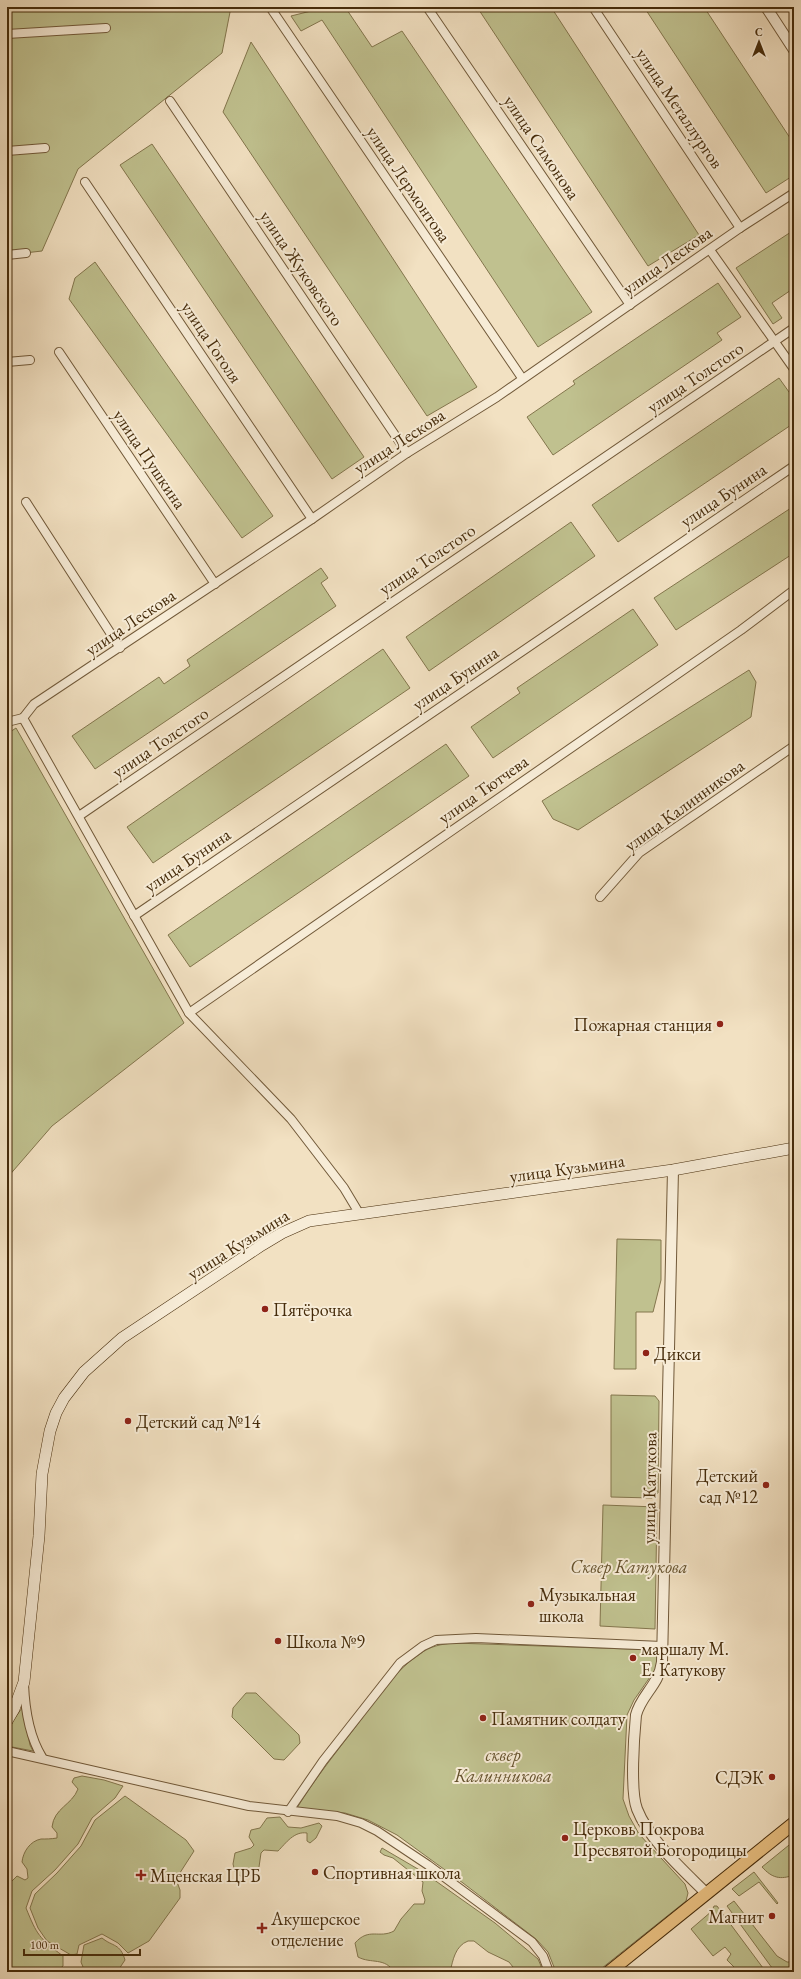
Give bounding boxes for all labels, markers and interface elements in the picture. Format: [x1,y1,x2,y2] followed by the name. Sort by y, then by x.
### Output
[739,22,779,62] north arrow
[755,25,763,39] text: С
[631,43,729,173] street label: улица Металлургов
[499,90,586,204] street label: улица Симонова
[362,121,457,247] street label: улица Лермонтова
[255,206,349,330] street label: улица Жуковского
[618,220,717,299] street label: улица Лескова
[176,297,248,387] street label: улица Гоголя
[642,336,748,418] street label: улица Толстого
[349,403,450,479] street label: улица Лескова
[108,405,192,514] street label: улица Пушкина
[675,457,771,532] street label: улица Бунина
[374,518,480,600] street label: улица Толстого
[80,583,180,661] street label: улица Лескова
[407,640,503,715] street label: улица Бунина
[107,701,213,783] street label: улица Толстого
[433,749,533,829] street label: улица Тютчева
[619,753,749,856] street label: улица Калинникова
[139,822,235,897] street label: улица Бунина
[573,1013,712,1036] place label: Пожарная станция
[715,1019,725,1029] marker: Пожарная станция
[508,1148,627,1187] street label: улица Кузьмина
[183,1203,294,1284] street label: улица Кузьмина
[273,1298,353,1321] place label: Пятёрочка
[260,1304,270,1314] marker: Пятёрочка
[654,1342,701,1365] place label: Дикси
[641,1348,651,1358] marker: Дикси
[136,1410,261,1433] place label: Детский сад №14
[123,1416,133,1426] marker: Детский сад №14
[637,1431,661,1544] street label: улица Катукова
[696,1464,758,1508] place label: Детский сад №12
[761,1480,771,1490] marker: Детский сад №12
[570,1555,688,1579] park label: Сквер Катукова
[539,1583,636,1627] place label: Музыкальная школа
[526,1599,536,1609] marker: Музыкальная школа
[286,1630,365,1653] place label: Школа №9
[273,1636,283,1646] marker: Школа №9
[641,1637,729,1681] place label: маршалу М. Е. Катукову
[628,1653,638,1663] marker: маршалу М. Е. Катукову
[491,1707,626,1730] place label: Памятник солдату
[478,1713,488,1723] marker: Памятник солдату
[453,1743,552,1787] park label: сквер Калинникова
[715,1766,764,1789] place label: СДЭК
[767,1772,777,1782] marker: СДЭК
[573,1817,747,1861] place label: Церковь Покрова Пресвятой Богородицы
[560,1833,570,1843] marker: Церковь Покрова Пресвятой Богородицы
[323,1861,462,1884] place label: Спортивная школа
[150,1864,261,1887] place label: Мценская ЦРБ
[310,1867,320,1877] marker: Спортивная школа
[135,1869,147,1881] marker: Мценская ЦРБ
[708,1905,765,1928] place label: Магнит
[270,1907,360,1951] place label: Акушерское отделение
[767,1911,777,1921] marker: Магнит
[256,1922,268,1934] marker: Акушерское отделение
[24,1931,140,1957] scale bar
[30,1937,60,1953] text: 100 m

